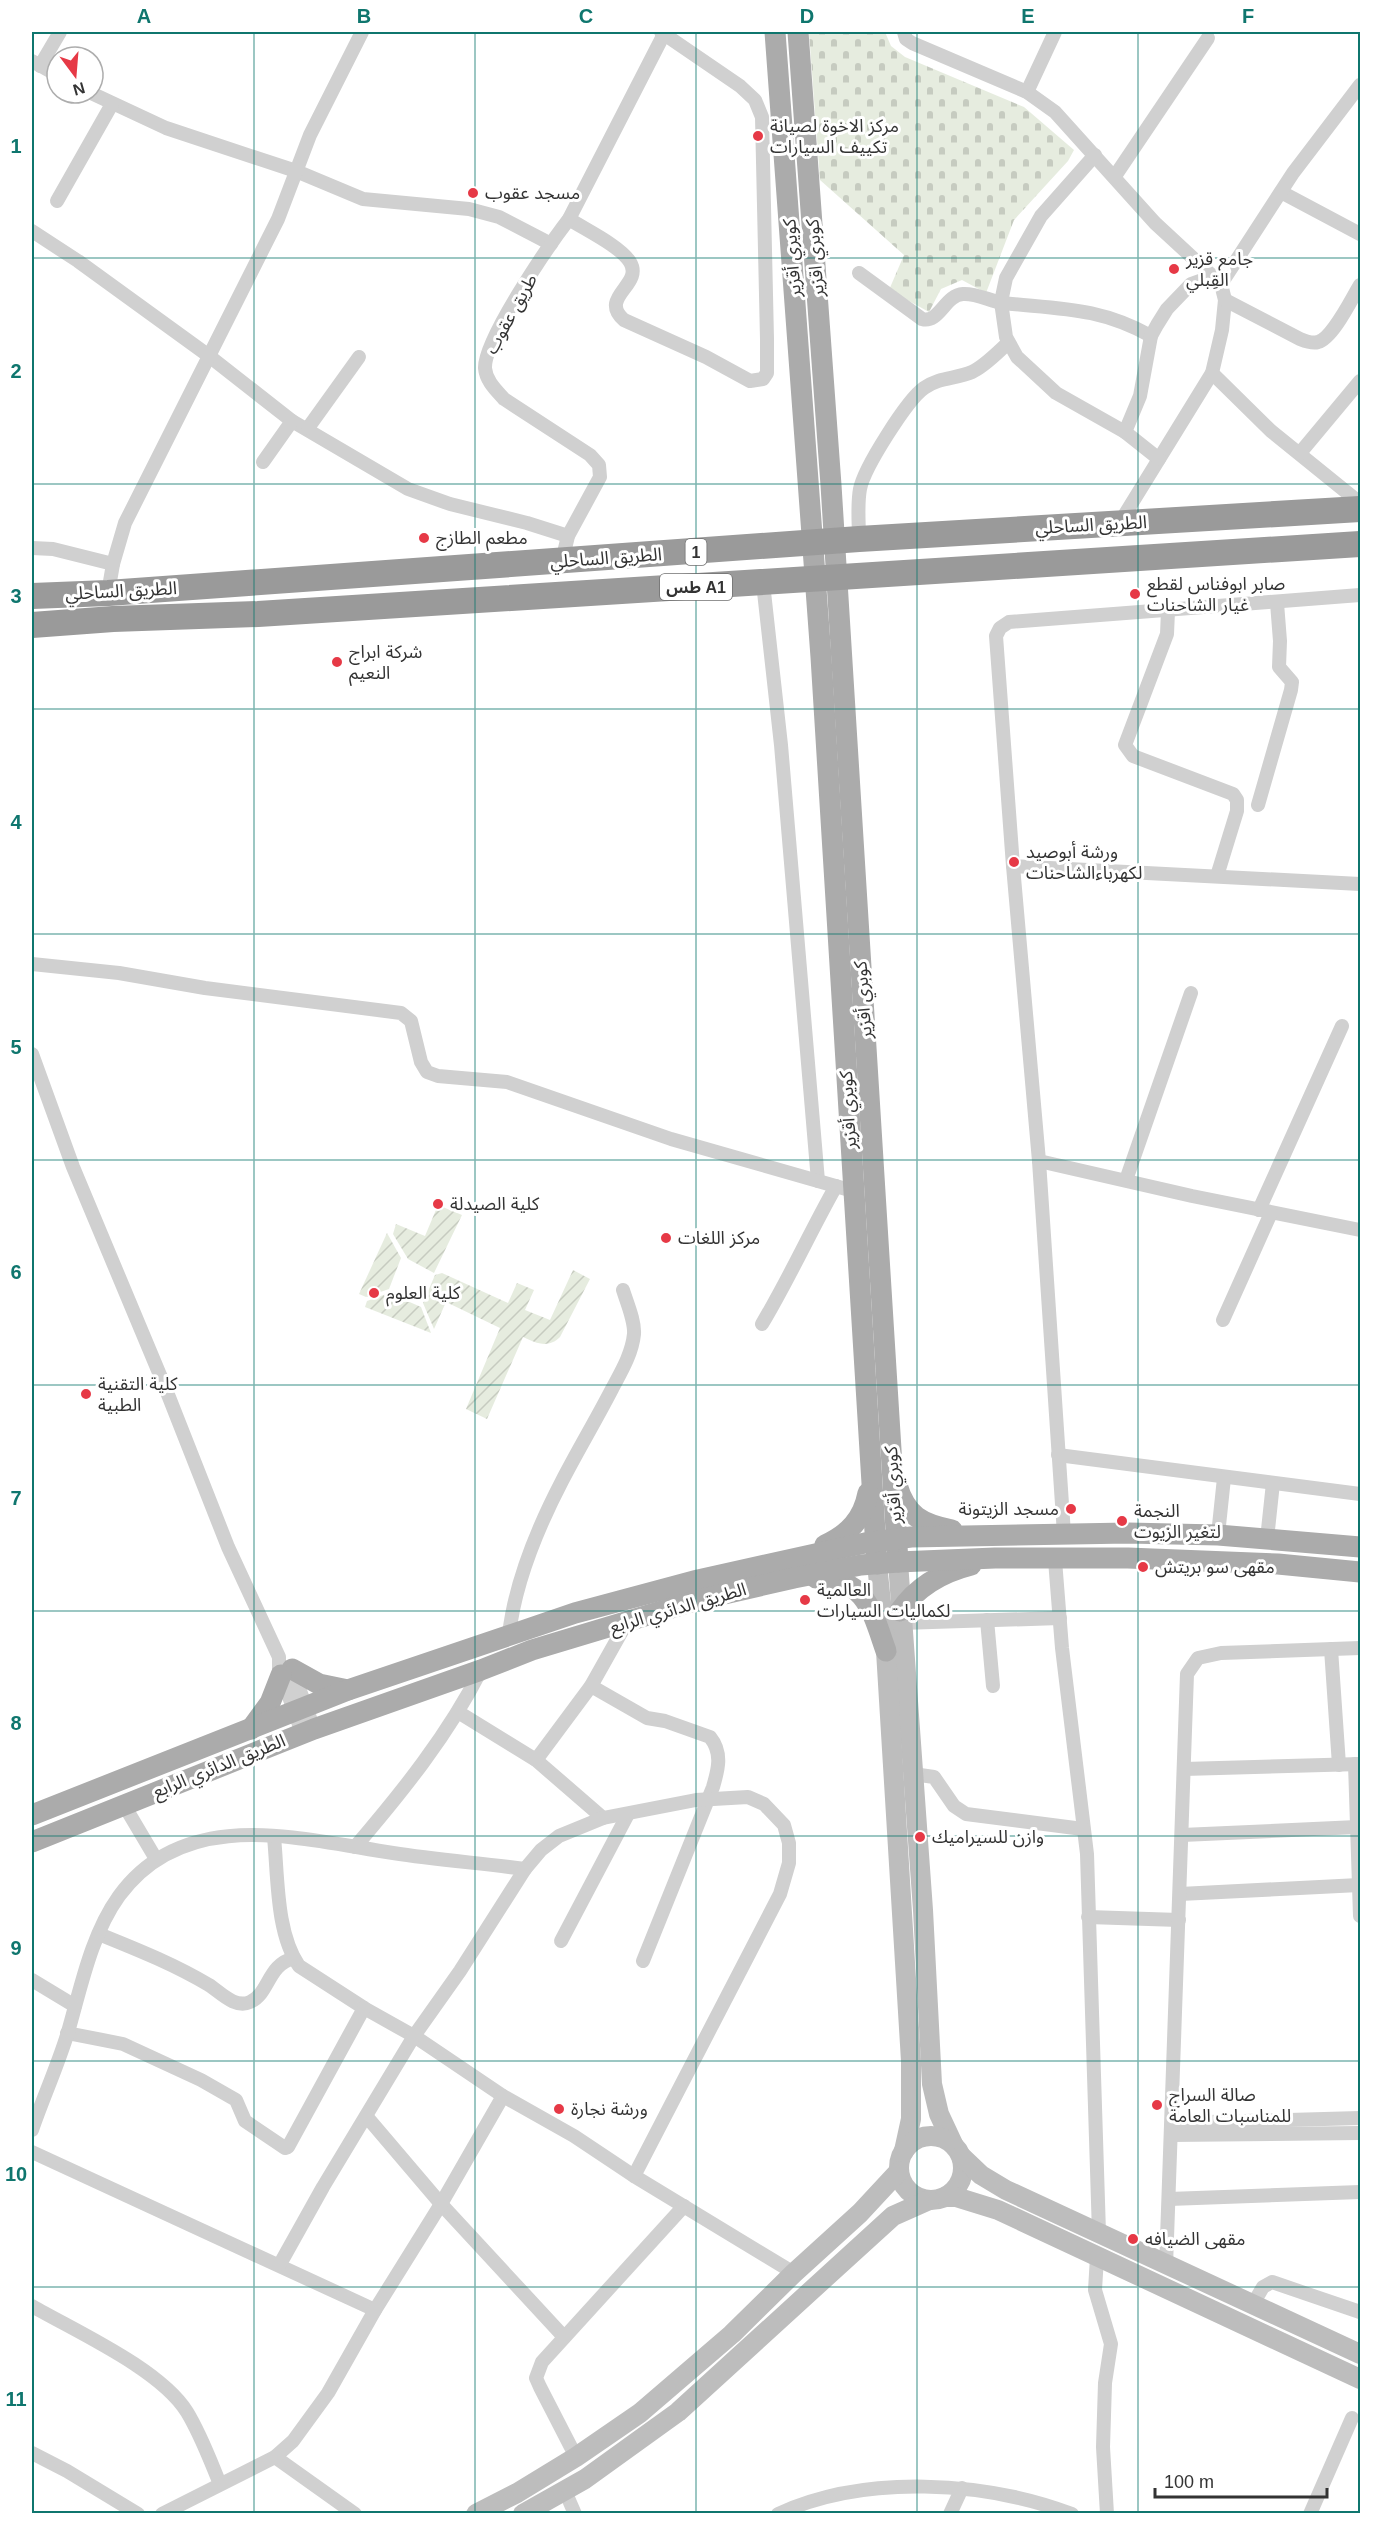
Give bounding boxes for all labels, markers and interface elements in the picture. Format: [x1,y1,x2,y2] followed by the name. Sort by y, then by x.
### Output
[137,5,151,27] text: A
[357,5,371,27] text: B
[579,5,593,27] text: C
[800,5,814,27] text: D
[1021,5,1035,27] text: E
[1242,5,1254,27] text: F
[45,45,105,105] north arrow
[71,79,87,99] text: N
[770,116,899,158] place label: مركز الاخوة لصيانة تكييف السيارات
[751,129,765,143] marker: مركز الاخوة لصيانة تكييف السيارات
[10,135,22,157] text: 1
[485,183,580,204] place label: مسجد عقوب
[466,186,480,200] marker: مسجد عقوب
[778,217,808,299] street label: كويري أقزير
[802,218,831,299] street label: كوبري اقزير
[1185,249,1253,293] place label: جامع قزير القِبلي
[1167,262,1181,276] marker: جامع قزير القِبلي
[481,271,542,358] street label: طريق عقوب
[10,360,22,382] text: 2
[1035,512,1148,541] street label: الطريق الساحلي
[436,528,528,551] place label: مطعم الطازج
[417,531,431,545] marker: مطعم الطازج
[686,539,706,565] road number: 1
[549,544,663,575] street label: الطريق الساحلي
[660,574,732,600] road number: طس A1
[1147,574,1285,616] place label: صابر ابوفناس لقطع غيار الشاحنات
[65,578,178,607] street label: الطريق الساحلي
[10,585,22,607] text: 3
[1128,587,1142,601] marker: صابر ابوفناس لقطع غيار الشاحنات
[349,642,422,686] place label: شركة ابراج النعيم
[330,655,344,669] marker: شركة ابراج النعيم
[10,811,22,833] text: 4
[1026,841,1142,884] place label: ورشة أبوصيد لكهرباءالشاحنات
[1007,855,1021,869] marker: ورشة أبوصيد لكهرباءالشاحنات
[849,960,879,1041] street label: كوبري أقزير
[10,1036,22,1058] text: 5
[835,1070,863,1151] street label: كويري أقزير
[450,1194,540,1214] place label: كلية الصيدلة
[431,1197,445,1211] marker: كلية الصيدلة
[678,1228,760,1249] place label: مركز اللغات
[659,1231,673,1245] marker: مركز اللغات
[10,1261,22,1283] text: 6
[386,1283,461,1307] place label: كلية العلوم
[367,1286,381,1300] marker: كلية العلوم
[98,1374,178,1415] place label: كلية التقنية الطبية
[79,1387,93,1401] marker: كلية التقنية الطبية
[880,1445,908,1526] street label: كوبري أقزير
[10,1487,22,1509] text: 7
[958,1499,1059,1520] place label: مسجد الزيتونة
[1134,1501,1221,1543] place label: النجمة لتغير الزيوت
[1064,1502,1078,1516] marker: مسجد الزيتونة
[1115,1514,1129,1528] marker: النجمة لتغير الزيوت
[1155,1557,1275,1578] place label: مقهى سو بريتش
[1136,1560,1150,1574] marker: مقهى سو بريتش
[607,1579,750,1641] street label: الطريق الدائري الرابع
[817,1580,951,1622] place label: العالمية لكماليات السيارات
[798,1593,812,1607] marker: العالمية لكماليات السيارات
[10,1712,22,1734] text: 8
[150,1730,290,1805] street label: الطريق الدائري الرابع
[932,1827,1044,1848] place label: وازن للسيراميك
[913,1830,927,1844] marker: وازن للسيراميك
[10,1937,22,1959] text: 9
[1169,2085,1291,2126] place label: صالة السراج للمناسبات العامة
[1150,2098,1164,2112] marker: صالة السراج للمناسبات العامة
[571,2099,648,2120] place label: ورشة نجارة
[552,2102,566,2116] marker: ورشة نجارة
[5,2163,27,2185] text: 10
[1145,2229,1246,2250] place label: مقهى الضيافه
[1126,2232,1140,2246] marker: مقهى الضيافه
[5,2388,27,2410] text: 11
[1155,2461,1328,2499] scale bar
[1164,2472,1214,2492] text: 100 m

